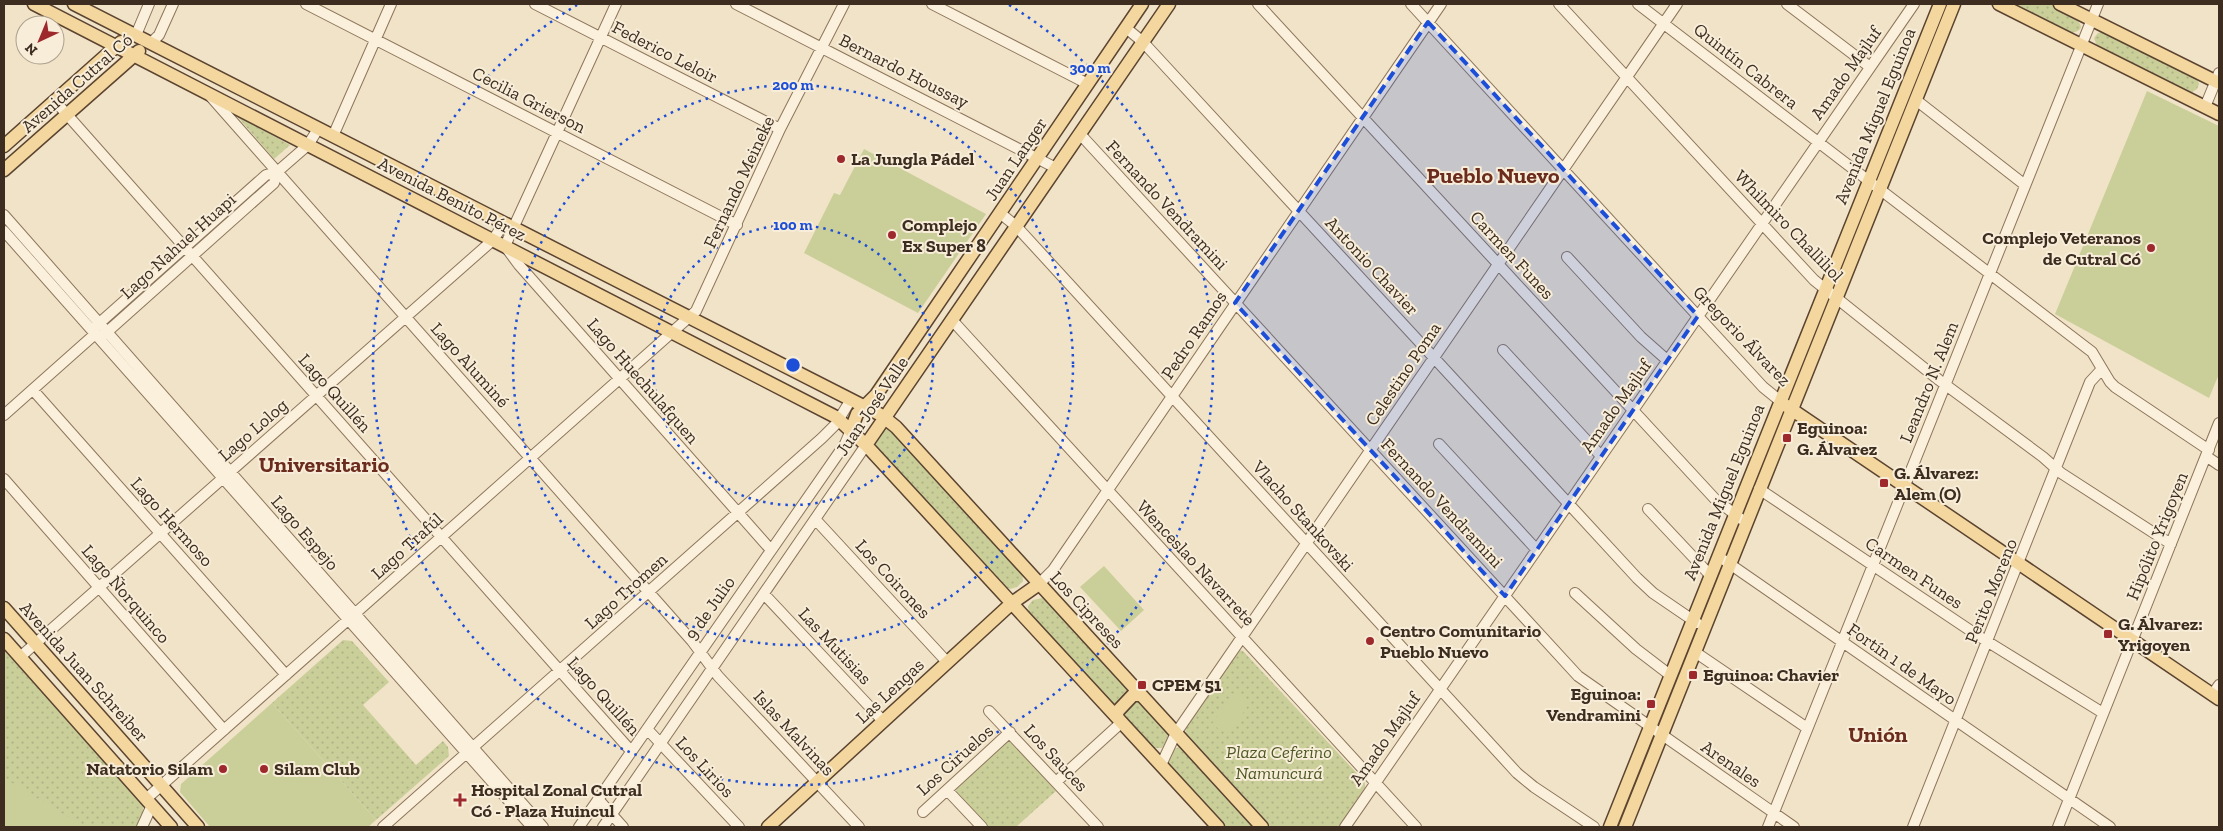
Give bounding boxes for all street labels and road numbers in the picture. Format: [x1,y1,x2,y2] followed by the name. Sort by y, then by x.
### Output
[608,16,722,88] street label: Federico Leloir
[1689,18,1803,114] street label: Quintín Cabrera
[1806,21,1887,124] street label: Amado Majluf
[1830,24,1921,207] street label: Avenida Miguel Eguinoa
[17,29,137,137] street label: Avenida Cutral Có
[836,29,973,114] street label: Bernardo Houssay
[469,62,590,138] street label: Cecilia Grierson
[699,112,779,252] street label: Fernando Meineke
[980,113,1052,205] street label: Juan Langer
[1101,136,1233,274] street label: Fernando Vendramini
[374,152,530,246] street label: Avenida Benito Pérez
[1730,165,1848,287] street label: Whilmiro Challiliol
[116,188,240,304] street label: Lago Nahuel Huapi
[1465,206,1559,304] street label: Carmen Funes
[1321,212,1423,320] street label: Antonio Chavier
[1688,281,1796,391] street label: Gregorio Álvarez
[1156,287,1232,383] street label: Pedro Ramos
[582,314,704,449] street label: Lago Huechulafquen
[426,318,514,412] street label: Lago Aluminé
[1360,318,1446,430] street label: Celestino Poma
[1895,318,1963,446] street label: Leandro N. Alem
[294,349,377,437] street label: Lago Quillén
[831,352,913,460] street label: Juan José Valle
[1576,354,1657,457] street label: Amado Majluf
[214,394,292,466] street label: Lago Lolog
[1679,400,1770,583] street label: Avenida Miguel Eguinoa
[1376,434,1508,572] street label: Fernando Vendramini
[1247,455,1358,576] street label: Vlacho Stankovski
[2121,468,2193,603] street label: Hipólito Yrigoyen
[126,473,218,571] street label: Lago Hermoso
[266,491,344,575] street label: Lago Espejo
[1132,496,1260,630] street label: Wenceslao Navarrete
[367,508,448,584] street label: Lago Trafúl
[1861,532,1967,614] street label: Carmen Funes
[851,535,935,623] street label: Los Coirones
[1960,535,2022,647] street label: Perito Moreno
[77,540,175,648] street label: Lago Ñorquinco
[580,548,672,634] street label: Lago Tromen
[1046,567,1128,653] street label: Los Cipreses
[680,572,740,644] street label: 9 de Julio
[15,597,153,747] street label: Avenida Juan Schreiber
[794,603,876,689] street label: Las Mutisias
[1843,618,1961,710] street label: Fortín 1 de Mayo
[563,652,646,740] street label: Lago Quillén
[851,654,929,728] street label: Las Lengas
[749,686,839,780] street label: Islas Malvinas
[1345,687,1426,790] street label: Amado Majluf
[912,720,998,800] street label: Los Ciruelos
[1019,720,1093,796] street label: Los Sauces
[671,732,739,802] street label: Los Lirios
[1697,736,1765,793] street label: Arenales

